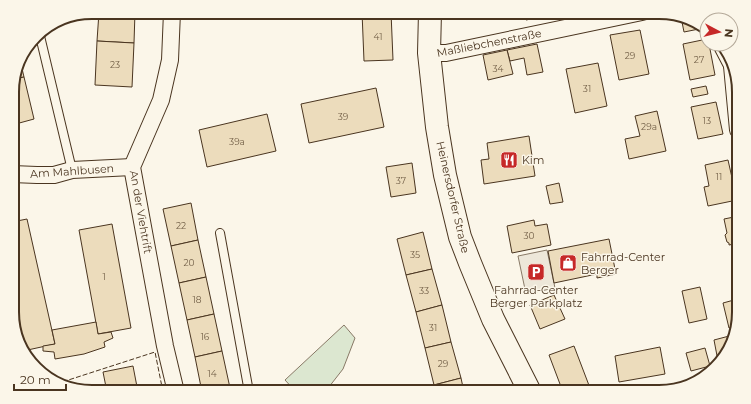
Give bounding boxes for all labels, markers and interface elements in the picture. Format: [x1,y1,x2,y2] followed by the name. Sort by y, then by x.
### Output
[699,12,739,52] north arrow
[436,26,543,60] street label: Maßliebchenstraße
[721,28,736,38] text: N
[374,31,382,42] house number: 41
[625,50,636,61] house number: 29
[694,54,704,65] house number: 27
[110,59,120,70] house number: 23
[492,63,504,74] house number: 34
[583,83,591,94] house number: 31
[338,111,349,122] house number: 39
[703,115,711,126] house number: 13
[641,121,657,132] house number: 29a
[229,136,245,147] house number: 39a
[433,140,473,255] street label: Heinersdorfer Straße
[499,150,519,170] restaurant icon: Kim
[522,153,544,167] place label: Kim
[30,161,114,181] street label: Am Mahlbusen
[127,169,155,255] street label: An der Viehtrift
[716,171,722,182] house number: 11
[396,175,406,186] house number: 37
[176,220,186,231] house number: 22
[523,230,535,241] house number: 30
[410,249,420,260] house number: 35
[581,250,665,277] place label: Fahrrad-Center Berger
[558,253,578,273] shop icon: Fahrrad-Center Berger
[183,257,195,268] house number: 20
[526,262,546,282] parking icon: Fahrrad-Center Berger Parkplatz
[102,271,106,282] house number: 1
[490,283,583,310] place label: Fahrrad-Center Berger Parkplatz
[419,285,429,296] house number: 33
[193,294,202,305] house number: 18
[429,322,437,333] house number: 31
[201,331,210,342] house number: 16
[438,358,449,369] house number: 29
[14,366,66,392] scale bar
[207,368,217,379] house number: 14
[20,372,51,387] text: 20 m

